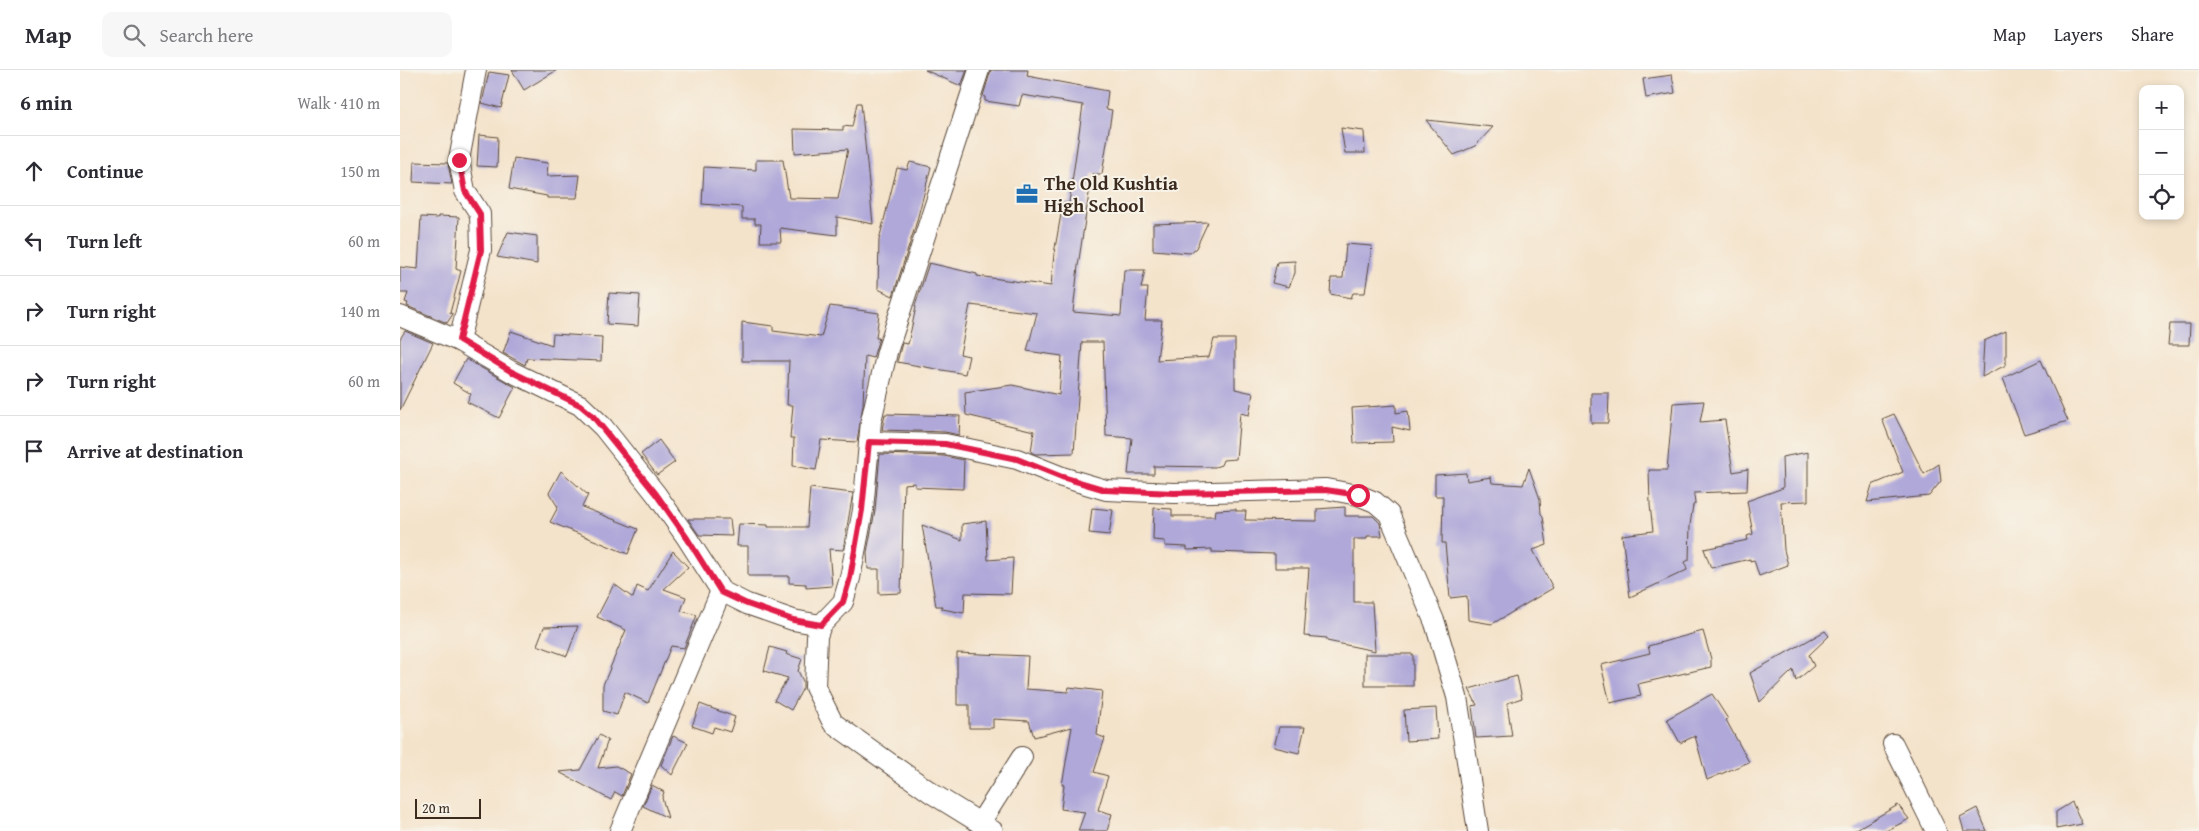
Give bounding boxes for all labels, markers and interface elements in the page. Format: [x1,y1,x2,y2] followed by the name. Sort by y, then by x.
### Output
[102,12,452,57] search box
[25,17,72,52] text: Map
[120,21,148,49] icon: search
[160,21,253,49] text: Search here
[1993,21,2026,48] text: Map
[2054,21,2103,48] text: Layers
[2131,21,2174,48] text: Share
[2139,85,2184,220] map controls
[2139,85,2184,130] button: +
[20,87,72,118] text: 6 min
[297,91,380,115] text: Walk · 410 m
[2139,130,2184,175] button: −
[448,149,471,172] route end
[20,157,48,185] icon: ahead
[67,157,144,185] text: Continue
[340,159,380,183] text: 150 m
[1044,169,1178,219] place label: The Old Kushtia High School
[2139,175,2184,220] button: locate
[1014,181,1040,207] office icon: The Old Kushtia High School
[20,227,48,255] icon: left
[67,227,142,255] text: Turn left
[348,229,380,253] text: 60 m
[20,297,48,325] icon: right
[67,297,156,325] text: Turn right
[340,299,380,323] text: 140 m
[20,367,48,395] icon: right
[67,367,156,395] text: Turn right
[348,369,380,393] text: 60 m
[20,437,48,465] icon: arrive
[67,437,243,465] text: Arrive at destination
[1347,484,1370,507] route start
[415,796,481,819] scale bar
[422,798,450,818] text: 20 m

